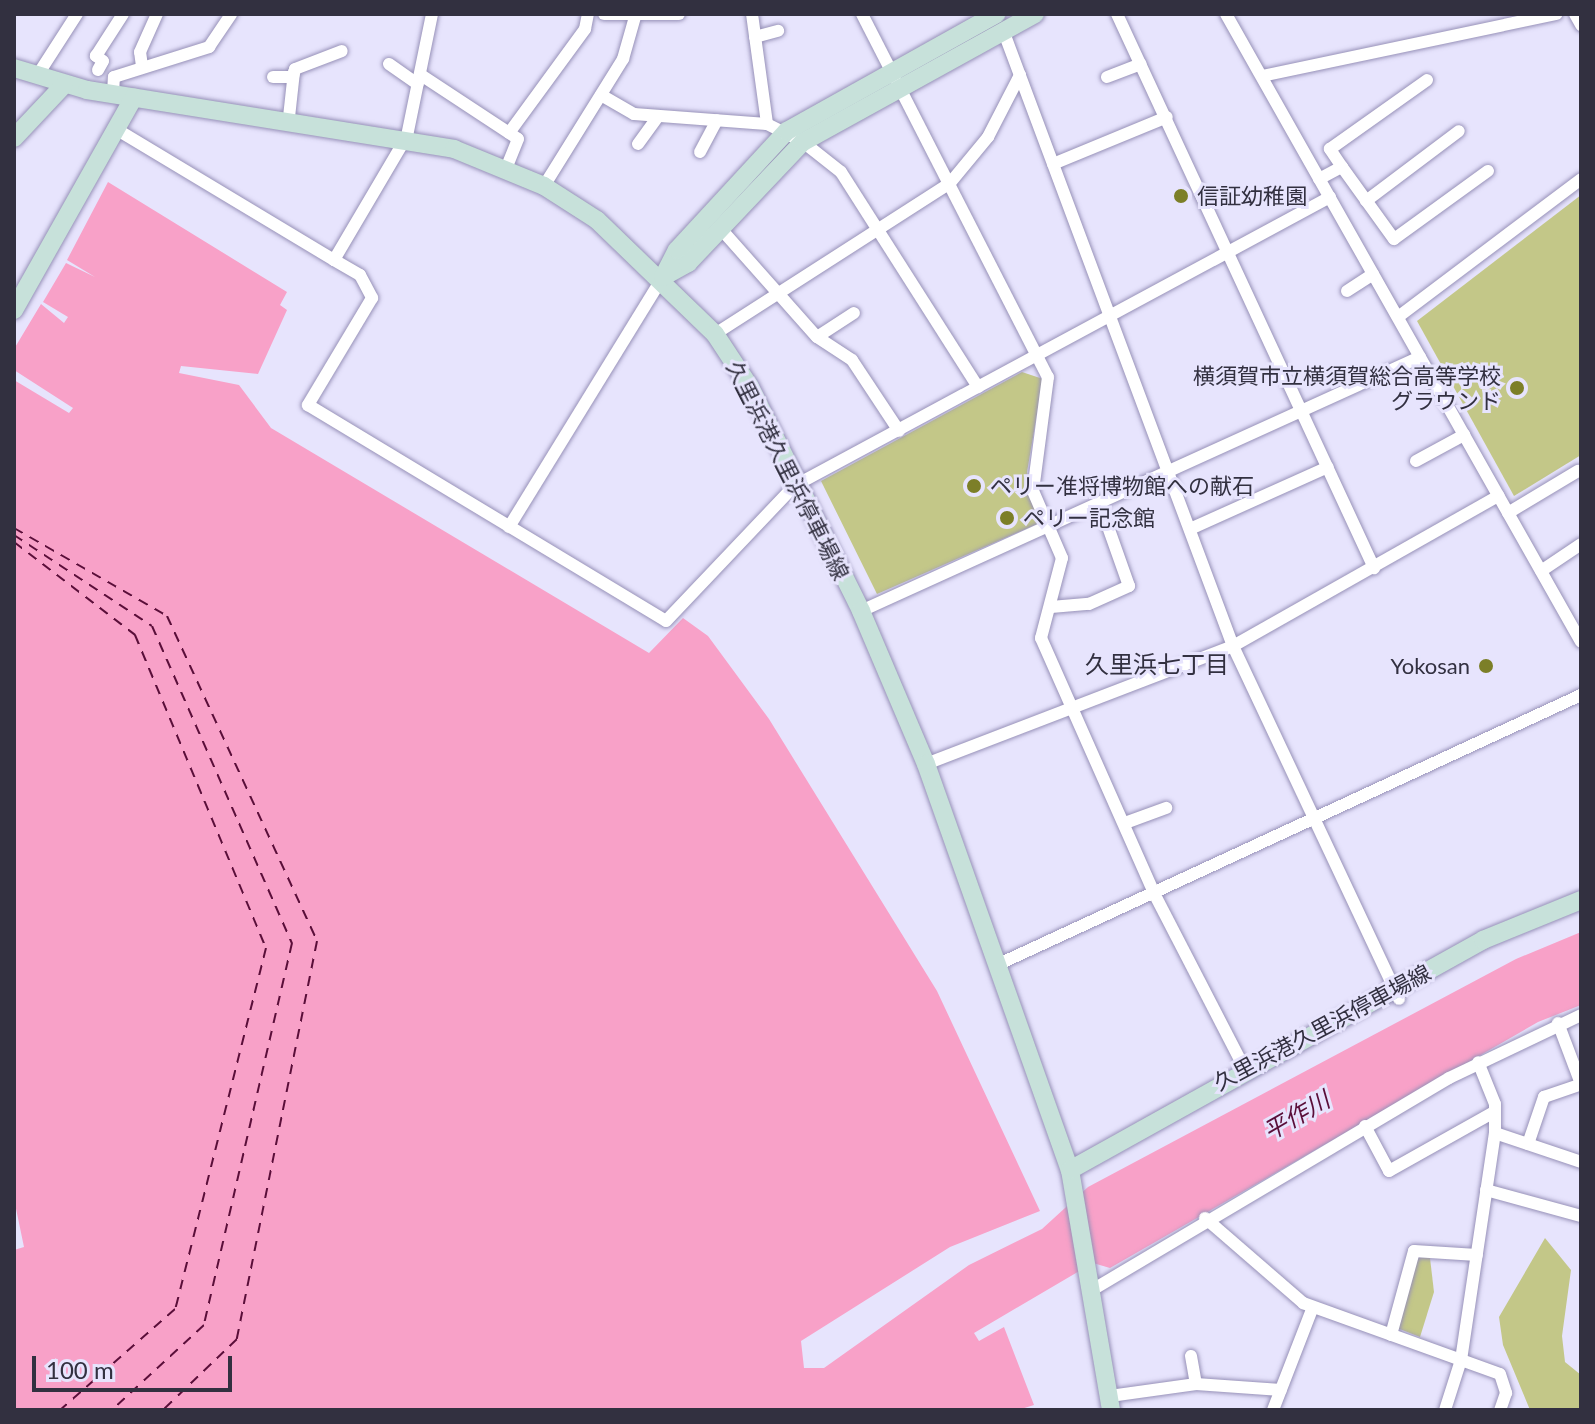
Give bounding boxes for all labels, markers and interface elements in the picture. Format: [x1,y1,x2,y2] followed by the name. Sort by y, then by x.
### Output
[1197,183,1307,209] place label: 信証幼稚園
[1172,187,1190,205] marker: 信証幼稚園
[721,356,855,584] street label: 久里浜港久里浜停車場線
[1193,362,1501,414] place label: 横須賀市立横須賀総合高等学校 グラウンド
[1508,379,1526,397] marker: 横須賀市立横須賀総合高等学校 グラウンド
[990,473,1254,499] place label: ペリー准将博物館への献石
[965,477,983,495] marker: ペリー准将博物館への献石
[1023,505,1155,531] place label: ペリー記念館
[998,509,1016,527] marker: ペリー記念館
[1085,650,1229,678] district label: 久里浜七丁目
[1390,653,1470,679] place label: Yokosan
[1477,657,1495,675] marker: Yokosan
[1209,959,1435,1095] street label: 久里浜港久里浜停車場線
[1258,1085,1334,1145] water label: 平作川
[36,1340,236,1390] scale bar
[46,1355,114,1384] text: 100 m

